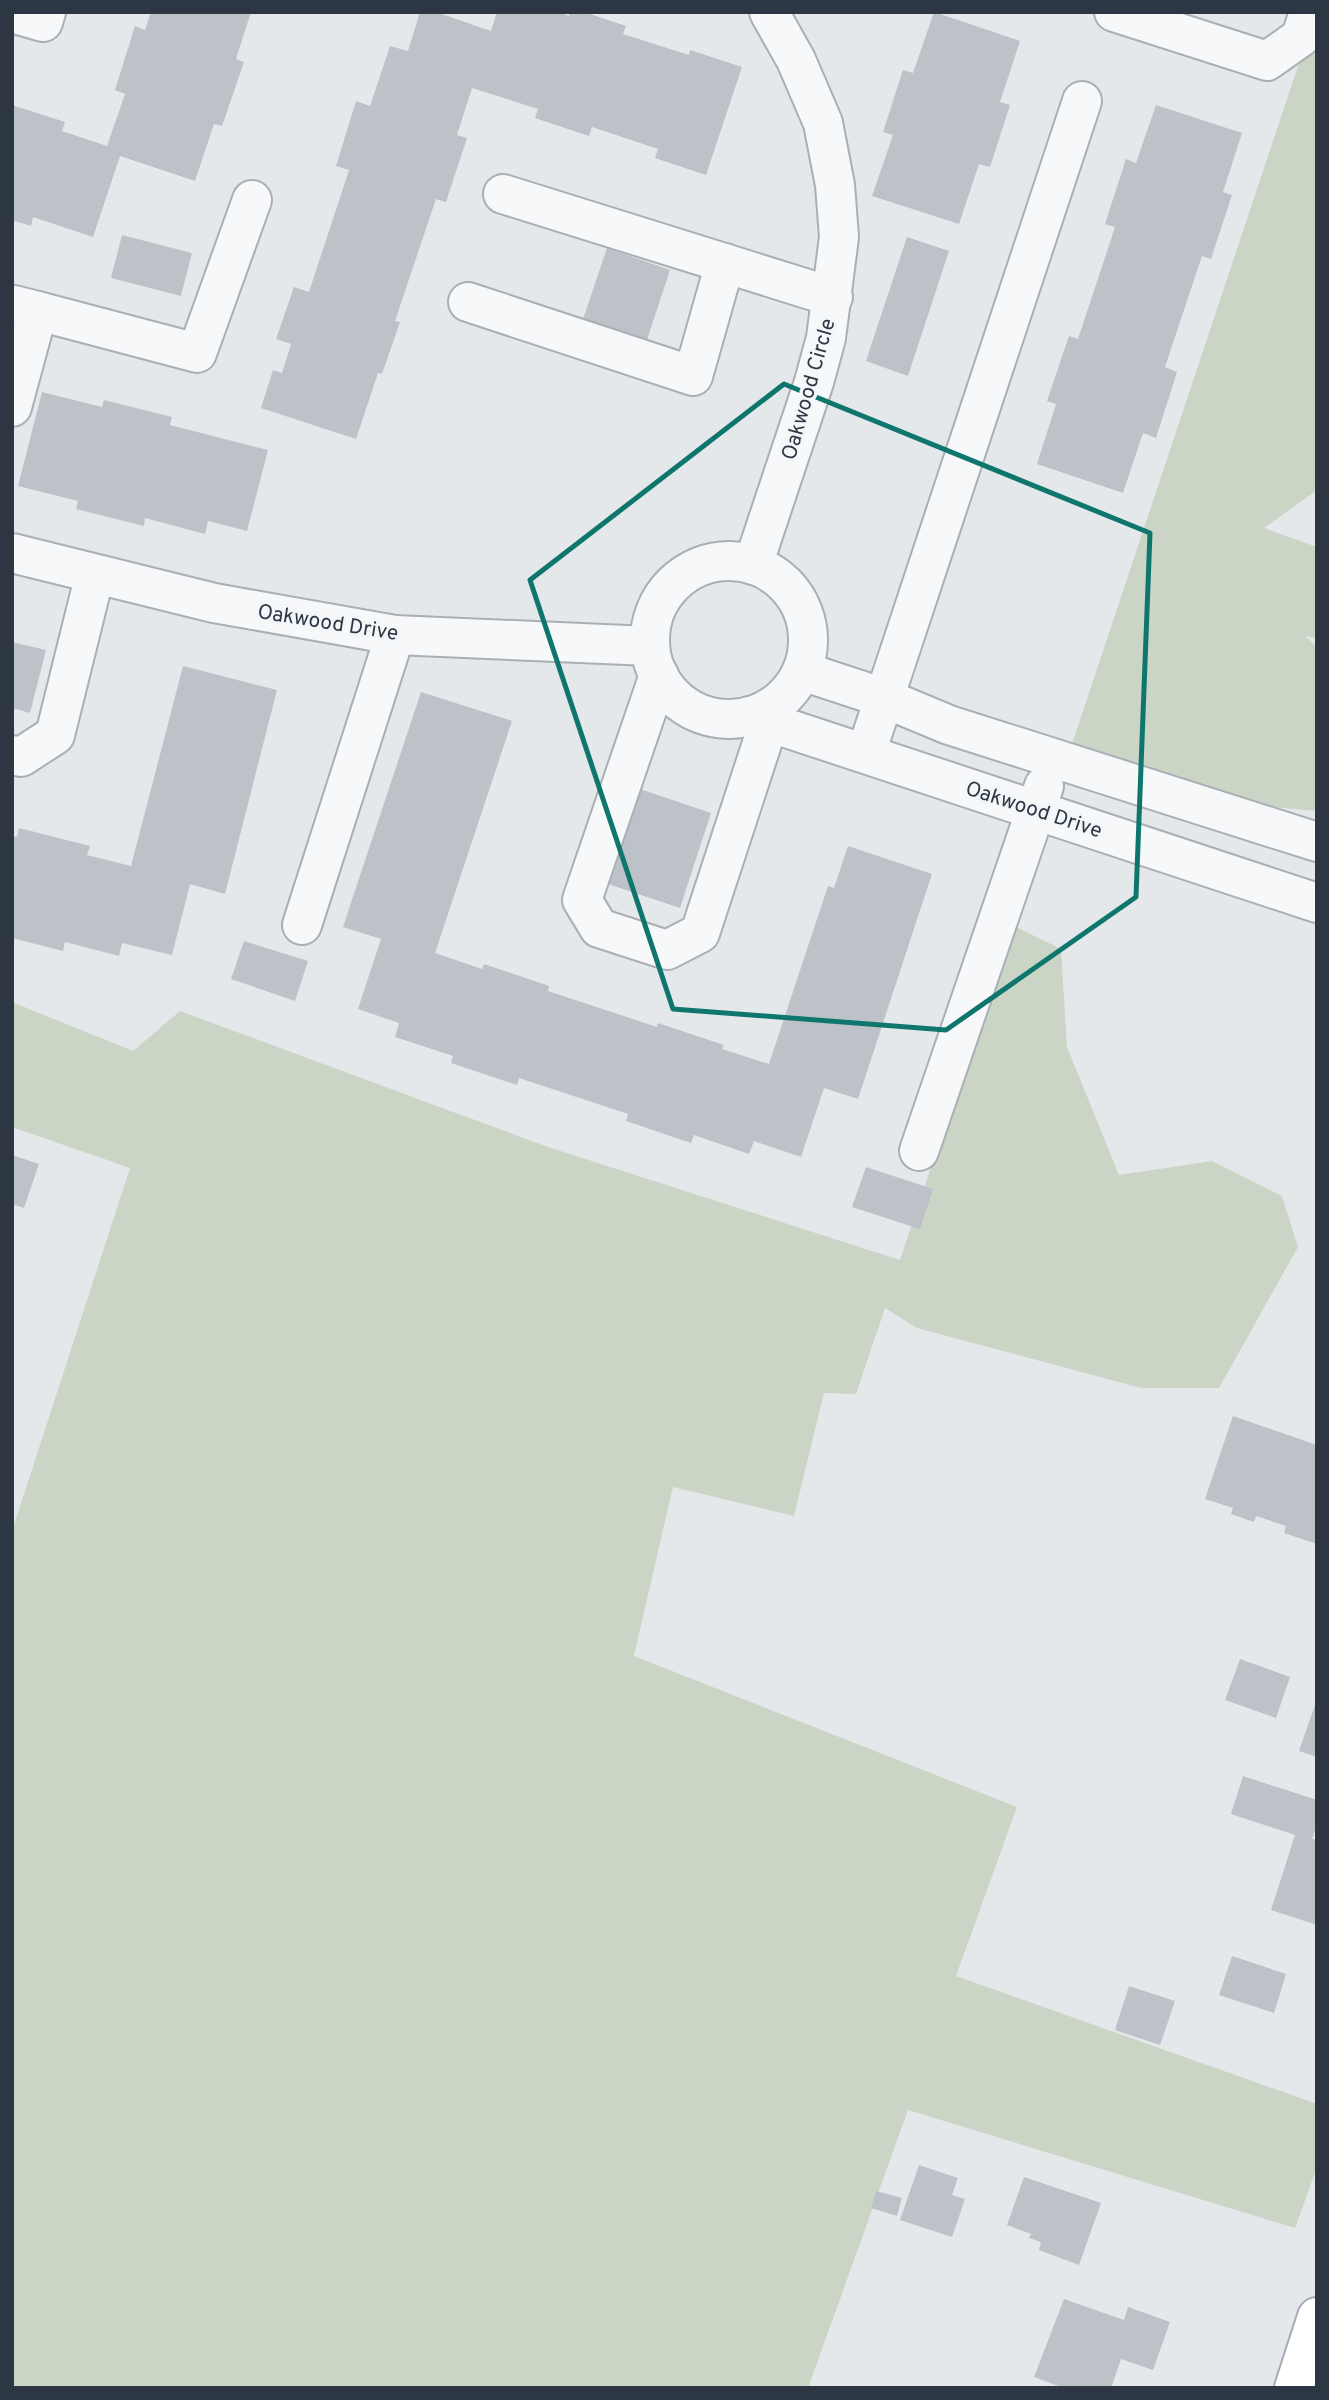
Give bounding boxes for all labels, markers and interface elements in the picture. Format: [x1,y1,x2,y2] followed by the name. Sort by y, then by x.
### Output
[776,315,843,463] street label: Oakwood Circle
[255,599,400,648] street label: Oakwood Drive
[962,776,1105,845] street label: Oakwood Drive

